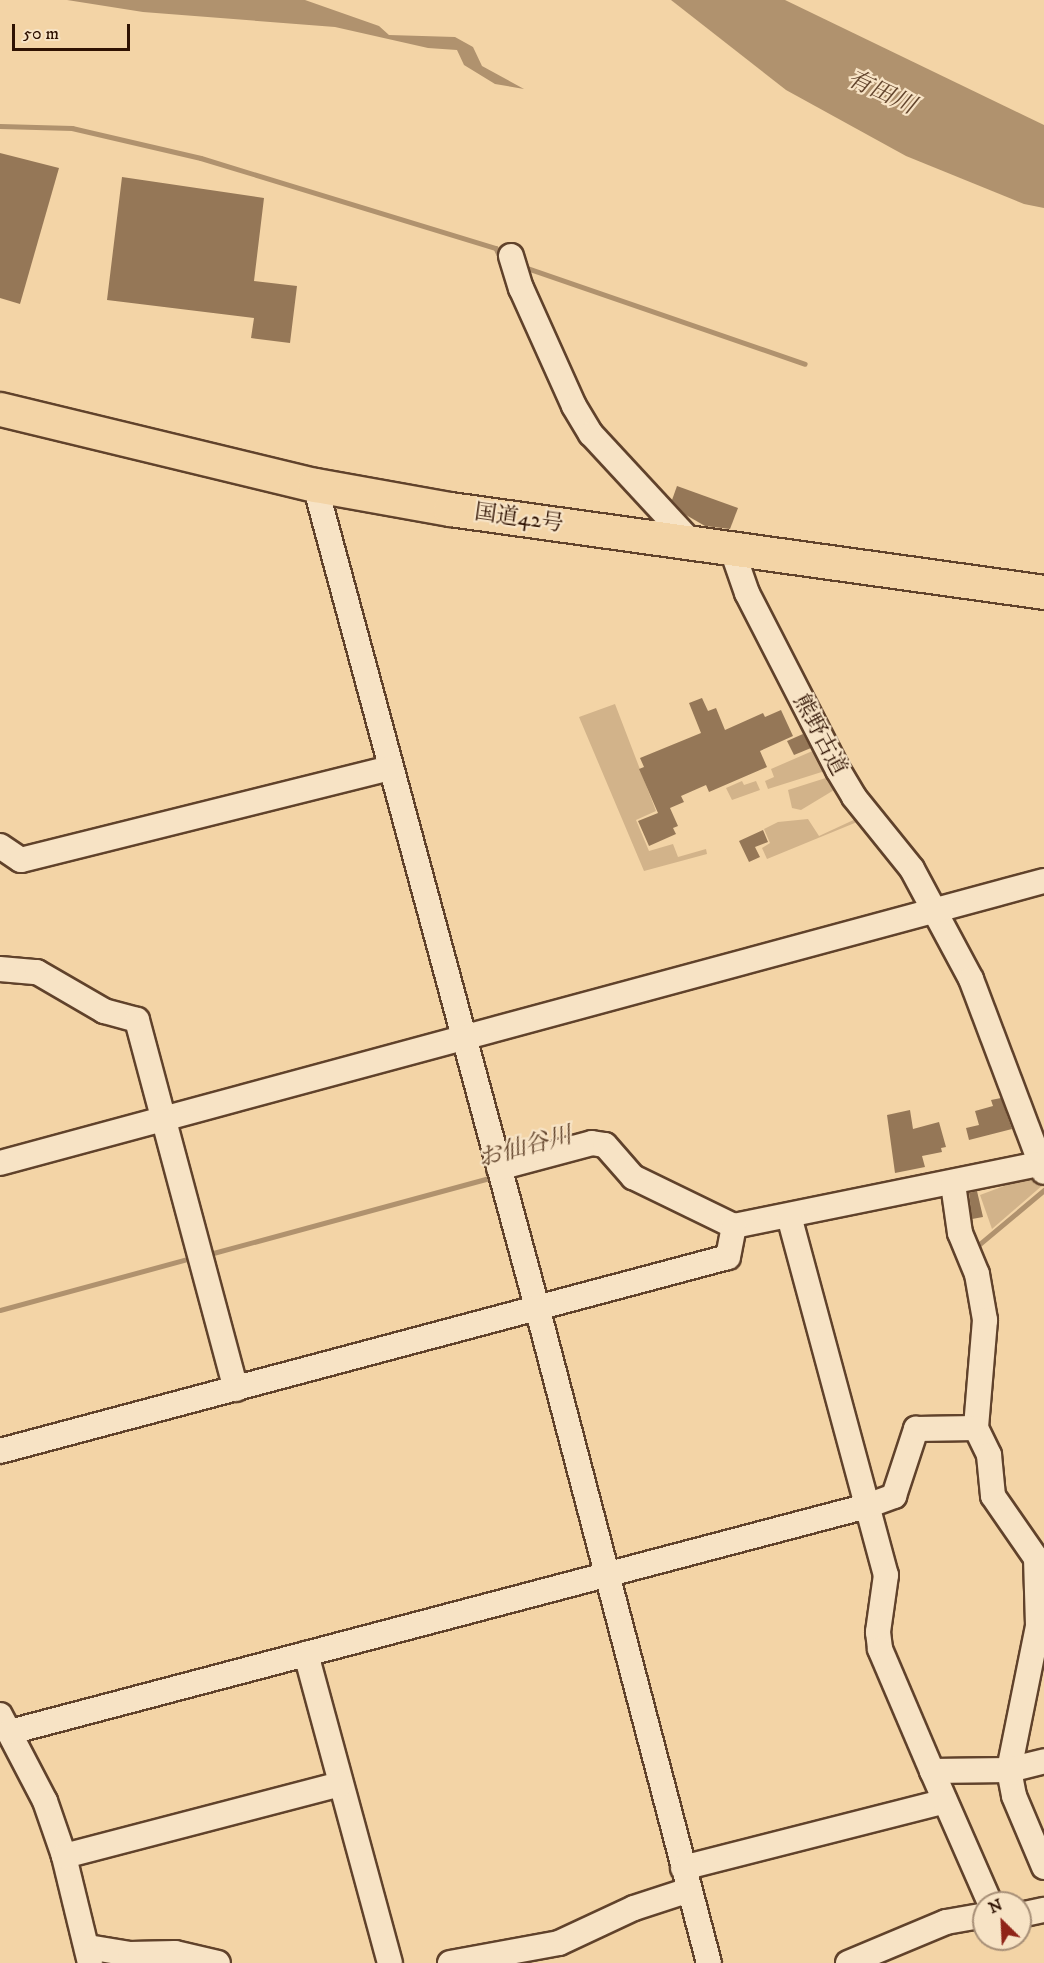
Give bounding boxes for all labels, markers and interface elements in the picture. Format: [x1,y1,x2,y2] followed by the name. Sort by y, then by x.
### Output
[15,12,134,50] scale bar
[23,23,59,45] text: 50 m
[842,65,920,121] water label: 有田川
[473,499,565,537] street label: 国道42号
[788,690,852,780] street label: 熊野古道
[475,1122,575,1174] water label: お仙谷川
[972,1891,1032,1951] north arrow
[985,1895,1006,1918] text: N

